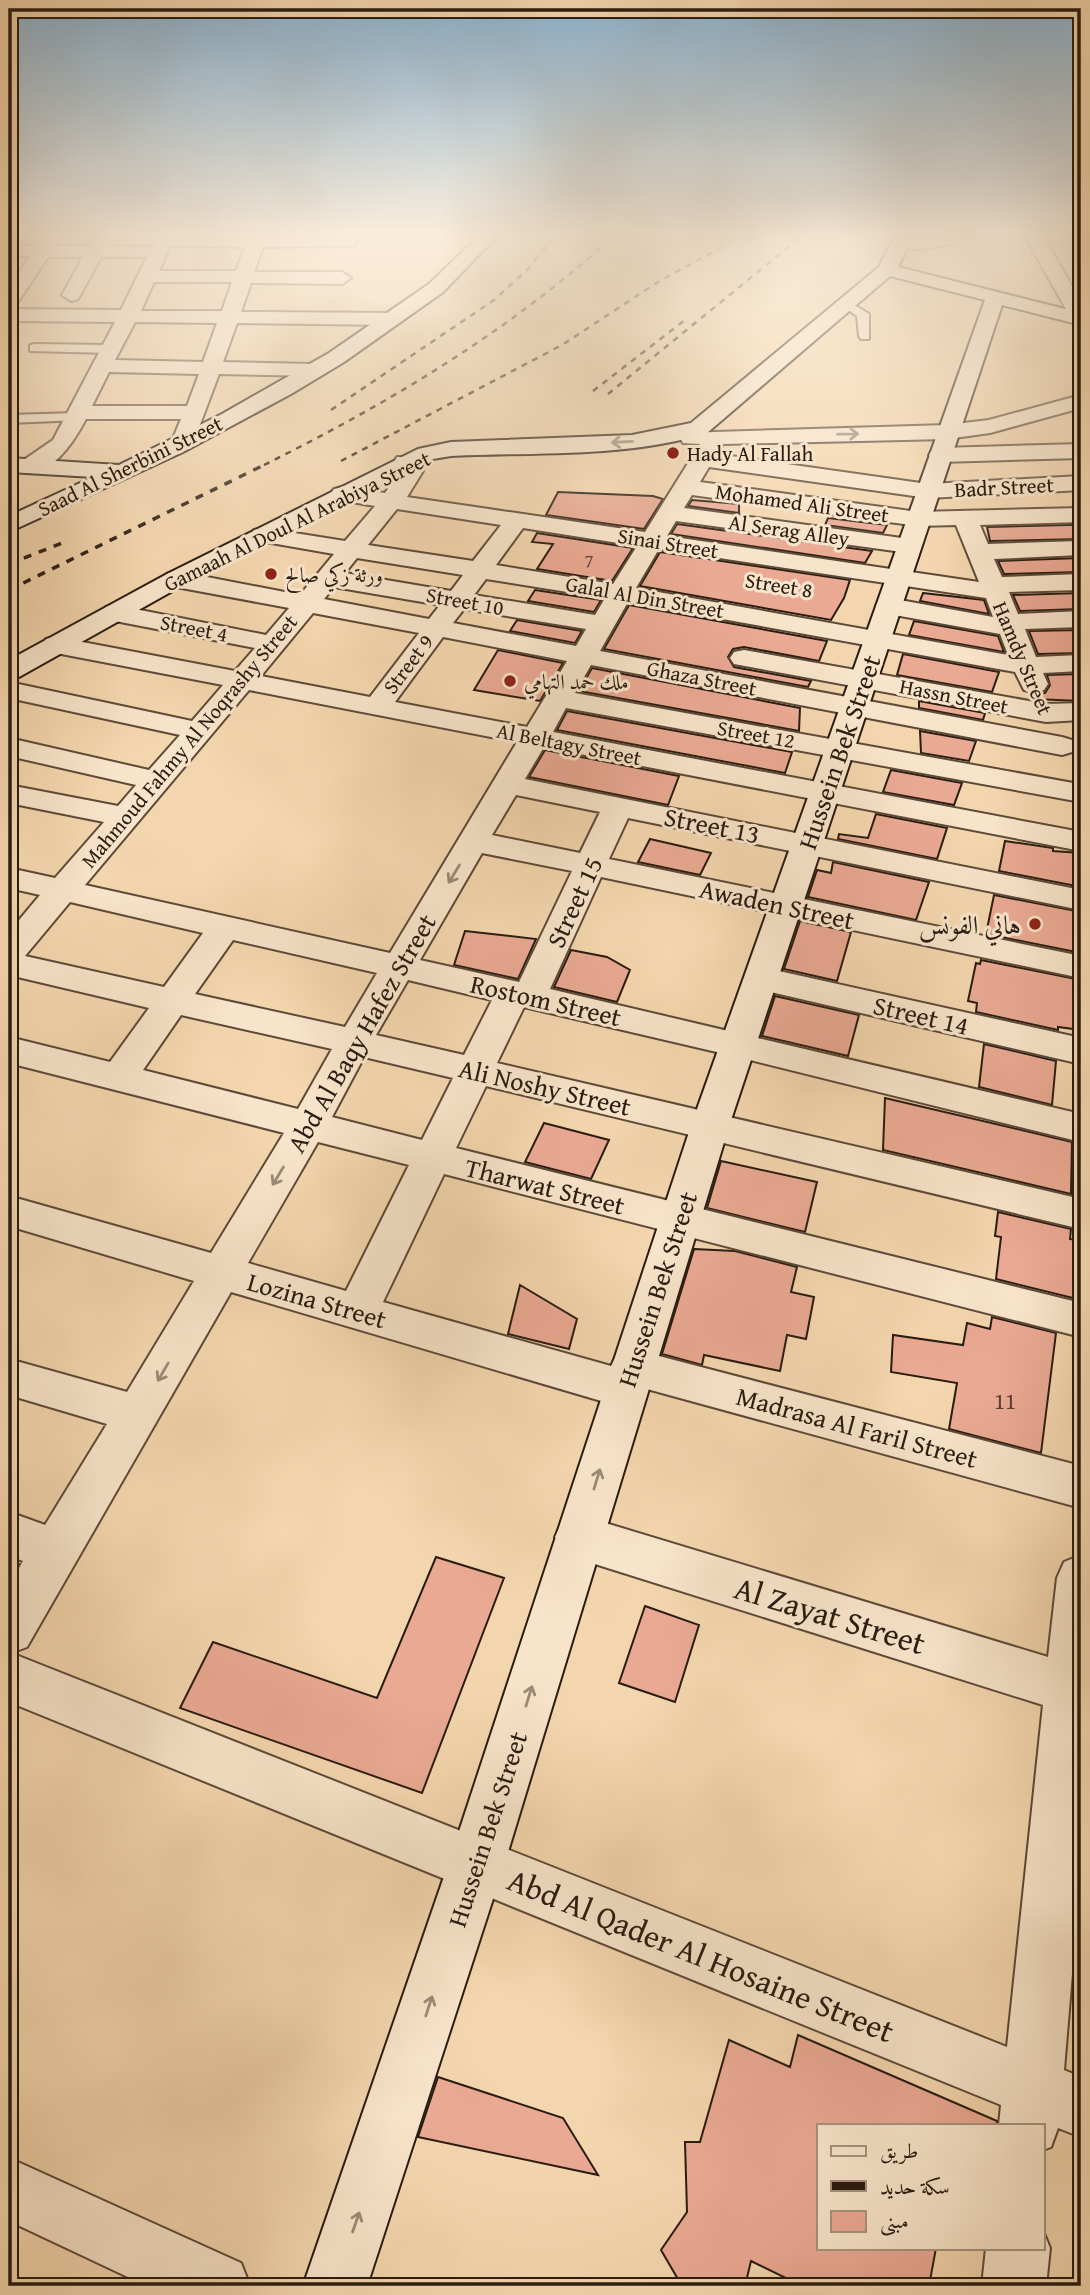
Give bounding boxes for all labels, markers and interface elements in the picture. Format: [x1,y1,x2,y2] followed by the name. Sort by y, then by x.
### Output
[32,408,228,524] street label: Saad Al Sherbini Street
[836,428,859,441] one-way arrow
[610,436,633,449] one-way arrow
[687,438,813,469] place label: Hady Al Fallah
[158,443,436,599] street label: Gamaah Al Doul Al Arabiya Street
[665,445,681,461] marker: Hady Al Fallah
[954,469,1055,505] street label: Badr Street
[713,475,891,531] street label: Mohamed Ali Street
[727,506,852,554] street label: Al Serag Alley
[615,520,721,566] street label: Sinai Street
[584,546,594,574] house number: 7
[285,559,383,593] place label: ورثة زكي صالح
[743,564,815,606] street label: Street 8
[263,566,279,582] marker: ورثة زكي صالح
[563,568,727,626] street label: Galal Al Din Street
[424,579,506,623] street label: Street 10
[985,597,1061,720] street label: Hamdy Street
[158,606,230,650] street label: Street 4
[73,607,305,875] street label: Mahmoud Fahmy Al Noqrashy Street
[375,628,441,700] street label: Street 9
[787,649,891,855] street label: Hussein Bek Street
[645,652,760,704] street label: Ghaza Street
[524,666,629,699] place label: ملك حمد التهامي
[897,670,1012,722] street label: Hassn Street
[502,673,518,689] marker: ملك حمد التهامي
[715,712,797,756] street label: Street 12
[494,715,645,773] street label: Al Beltagy Street
[661,797,763,853] street label: Street 13
[536,850,612,954] street label: Street 15
[447,863,461,883] one-way arrow
[696,869,858,939] street label: Awaden Street
[919,905,1021,947] place label: هاني الفونس
[277,906,445,1160] street label: Abd Al Baqy Hafez Street
[1027,916,1043,932] marker: هاني الفونس
[467,964,625,1036] street label: Rostom Street
[870,985,972,1045] street label: Street 14
[455,1048,635,1126] street label: Ali Noshy Street
[461,1147,629,1225] street label: Tharwat Street
[271,1166,285,1186] one-way arrow
[607,1186,707,1392] street label: Hussein Bek Street
[243,1262,391,1338] street label: Lozina Street
[156,1362,170,1382] one-way arrow
[732,1376,982,1478] street label: Madrasa Al Faril Street
[994,1384,1016,1417] house number: 11
[591,1468,604,1490] one-way arrow
[729,1564,931,1666] street label: Al Zayat Street
[524,1686,536,1708] one-way arrow
[437,1726,537,1932] street label: Hussein Bek Street
[501,1856,901,2054] street label: Abd Al Qader Al Hosaine Street
[423,1995,436,2017] one-way arrow
[817,2124,1044,2250] legend
[880,2135,918,2166] text: طريق
[880,2171,950,2202] text: سكة حديد
[880,2205,909,2236] text: مبنى
[351,2211,364,2233] one-way arrow

